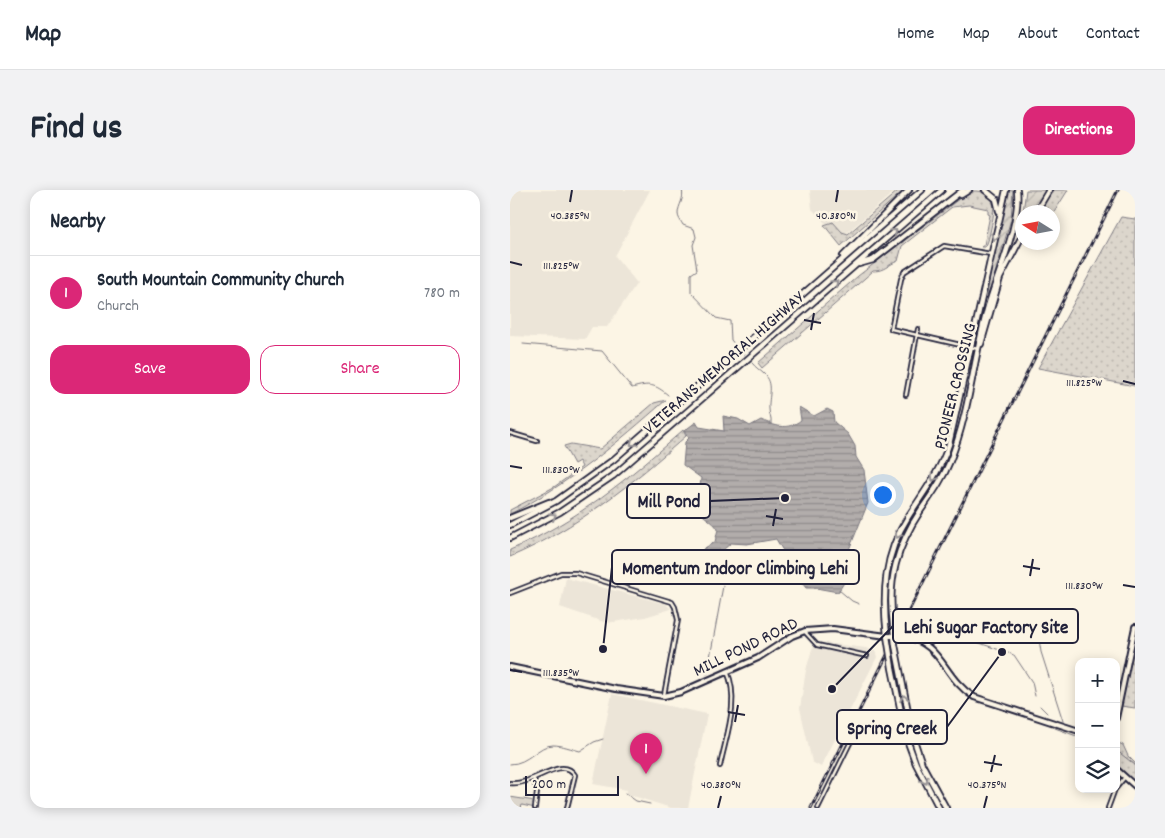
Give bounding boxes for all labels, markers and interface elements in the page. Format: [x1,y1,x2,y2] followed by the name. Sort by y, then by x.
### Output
[25,18,61,52] text: Map
[897,22,934,47] text: Home
[962,22,990,47] text: Map
[1018,22,1058,47] text: About
[1086,22,1140,47] text: Contact
[30,105,122,155] text: Find us
[1023,106,1135,155] button: Directions
[1015,205,1060,250] north arrow
[50,208,105,238] text: Nearby
[551,208,590,225] text: 40.385°N
[816,208,856,225] text: 40.380°N
[889,229,898,238] one-way arrow
[991,233,1001,242] one-way arrow
[543,258,579,275] text: 111.825°W
[97,268,344,295] text: South Mountain Community Church
[830,280,839,289] one-way arrow
[64,282,68,305] text: 1
[424,282,460,305] text: 780 m
[638,286,812,441] street label: VETERANS MEMORIAL HIGHWAY
[97,295,139,318] text: Church
[929,321,984,453] street label: PIONEER CROSSING
[50,345,250,394] button: Save
[260,345,460,394] button: Share
[1066,375,1102,392] text: 111.825°W
[629,437,638,446] one-way arrow
[542,462,580,479] text: 111.830°W
[931,473,941,482] one-way arrow
[870,482,896,508] your location
[627,484,710,518] callout: Mill Pond
[638,490,700,517] text: Mill Pond
[548,512,557,522] one-way arrow
[894,530,904,539] one-way arrow
[612,550,859,584] callout: Momentum Indoor Climbing Lehi
[622,557,849,584] text: Momentum Indoor Climbing Lehi
[1065,578,1103,595] text: 111.830°W
[893,609,1078,643] callout: Lehi Sugar Factory Site
[689,612,803,684] street label: MILL POND ROAD
[904,616,1068,643] text: Lehi Sugar Factory Site
[1075,658,1120,793] map controls
[1075,658,1120,703] button: +
[543,665,579,682] text: 111.835°W
[899,693,909,702] one-way arrow
[1075,703,1120,748] button: −
[837,710,947,744] callout: Spring Creek
[847,717,937,744] text: Spring Creek
[630,733,662,774] pin: 1
[1075,748,1120,793] button: layers
[525,773,619,796] scale bar
[532,775,566,795] text: 200 m
[919,776,929,785] one-way arrow
[701,777,741,794] text: 40.380°N
[968,777,1006,794] text: 40.375°N

